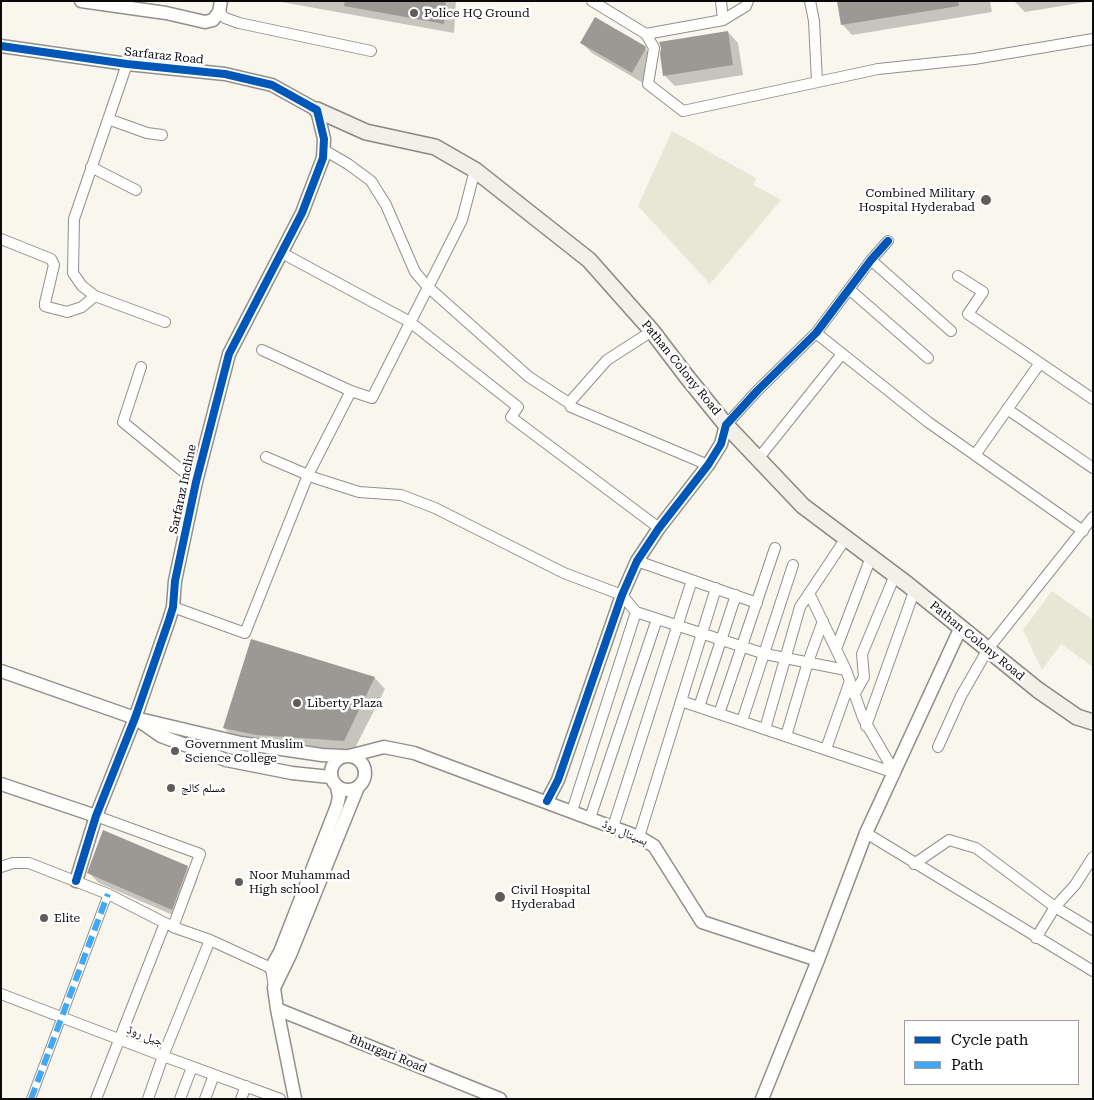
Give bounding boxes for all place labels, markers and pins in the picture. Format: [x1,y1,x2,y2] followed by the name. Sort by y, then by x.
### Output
[424,6,530,20] place label: Police HQ Ground
[408,7,420,19] marker: Police HQ Ground
[859,186,975,214] place label: Combined Military Hospital Hyderabad
[979,193,993,207] marker: Combined Military Hospital Hyderabad
[307,696,382,710] place label: Liberty Plaza
[291,697,303,709] marker: Liberty Plaza
[185,737,303,765] place label: Government Muslim Science College
[169,745,181,757] marker: Government Muslim Science College
[181,781,225,795] place label: مسلم کالج
[165,782,177,794] marker: مسلم کالج
[249,868,350,896] place label: Noor Muhammad High school
[233,876,245,888] marker: Noor Muhammad High school
[511,883,590,911] place label: Civil Hospital Hyderabad
[493,890,507,904] marker: Civil Hospital Hyderabad
[54,911,80,925] place label: Elite
[38,912,50,924] marker: Elite

